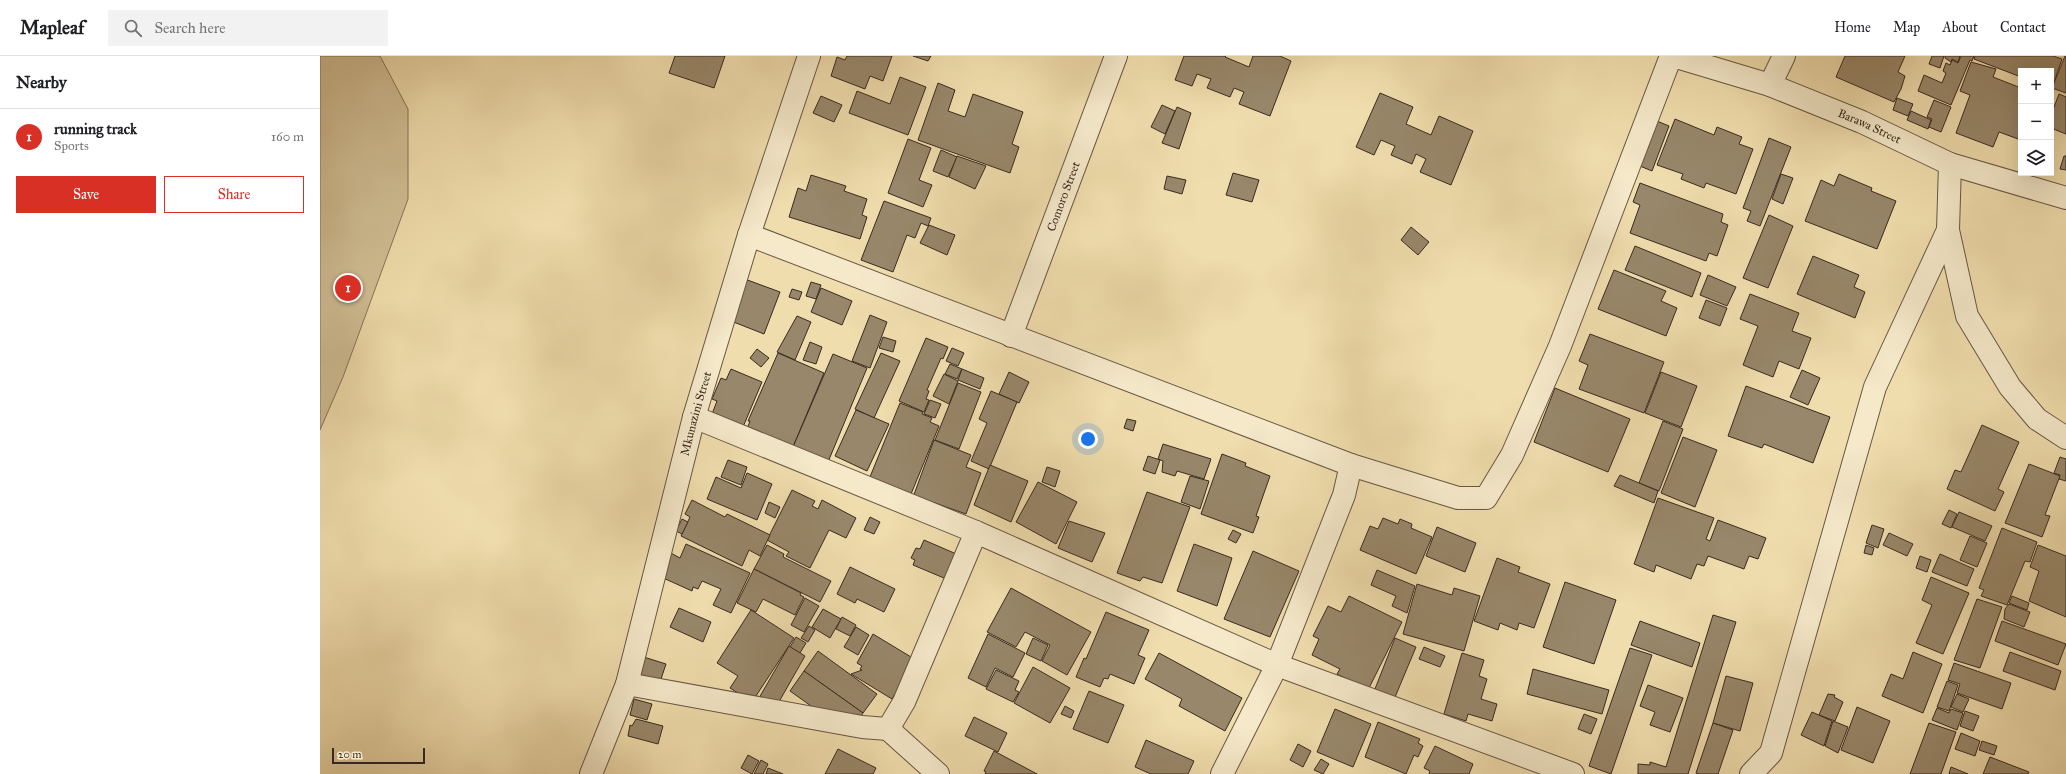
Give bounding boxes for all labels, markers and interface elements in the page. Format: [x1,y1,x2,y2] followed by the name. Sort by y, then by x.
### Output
[108,10,388,46] search box
[20,16,84,39] text: Mapleaf
[122,17,144,39] icon: search
[154,19,225,37] text: Search here
[1834,19,1871,36] text: Home
[1893,19,1920,36] text: Map
[1942,19,1978,36] text: About
[2000,19,2046,36] text: Contact
[2018,68,2054,176] map controls
[2018,68,2054,104] button: +
[16,72,67,93] text: Nearby
[2018,104,2054,140] button: −
[1836,106,1904,147] street label: Barawa Street
[54,120,137,138] text: running track
[26,129,32,145] text: 1
[271,129,304,145] text: 160 m
[54,138,89,154] text: Sports
[2018,140,2054,176] button: layers
[1044,159,1083,233] street label: Comoro Street
[16,176,156,213] button: Save
[164,176,304,213] button: Share
[335,273,361,303] pin: 1
[678,369,715,457] street label: Mkunazini Street
[1078,429,1098,449] your location
[332,746,425,765] scale bar
[338,748,361,761] text: 20 m

